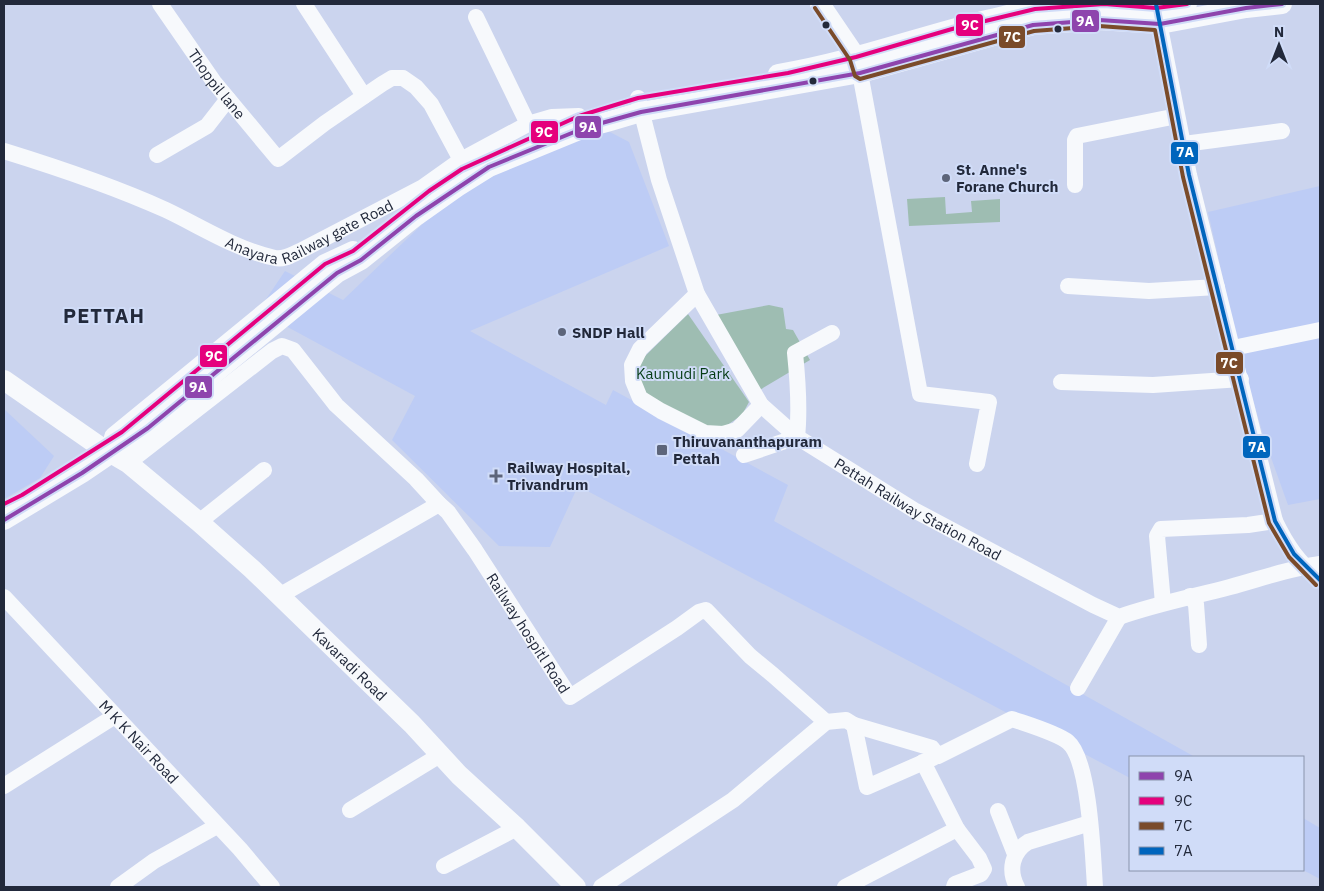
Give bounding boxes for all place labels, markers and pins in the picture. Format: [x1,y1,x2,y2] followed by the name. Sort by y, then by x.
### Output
[821,20,831,30] unlabelled marker
[1053,24,1063,34] unlabelled marker
[808,76,818,86] unlabelled marker
[956,160,1058,196] place label: St. Anne's Forane Church
[940,172,952,184] marker: St. Anne's Forane Church
[572,323,645,342] place label: SNDP Hall
[556,326,568,338] marker: SNDP Hall
[673,432,822,468] place label: Thiruvananthapuram Pettah
[655,443,669,457] marker: Thiruvananthapuram Pettah
[507,458,631,494] place label: Railway Hospital, Trivandrum
[489,469,503,483] marker: Railway Hospital, Trivandrum

